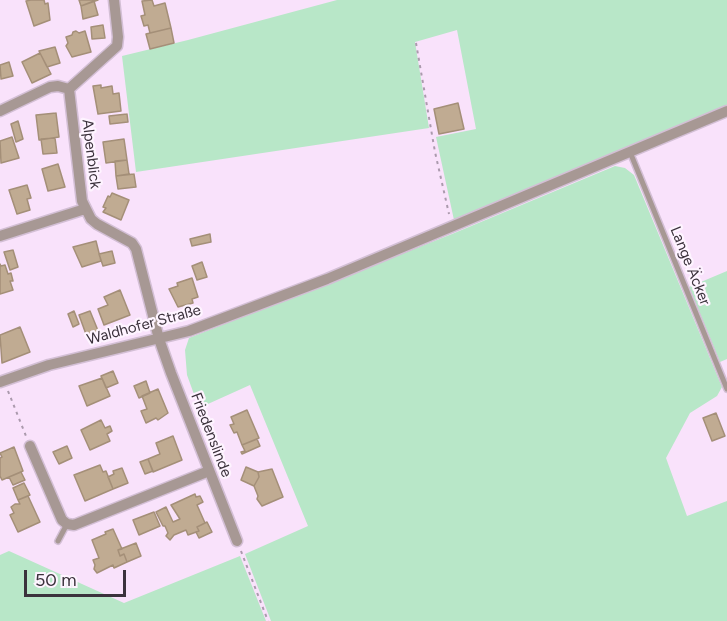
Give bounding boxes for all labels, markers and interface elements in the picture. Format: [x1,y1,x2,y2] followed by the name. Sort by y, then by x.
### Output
[78,118,104,190] street label: Alpenblick
[666,224,714,308] street label: Lange Äcker
[85,301,203,349] street label: Waldhofer Straße
[187,390,235,480] street label: Friedenslinde
[27,558,129,596] scale bar
[35,569,77,591] text: 50 m

